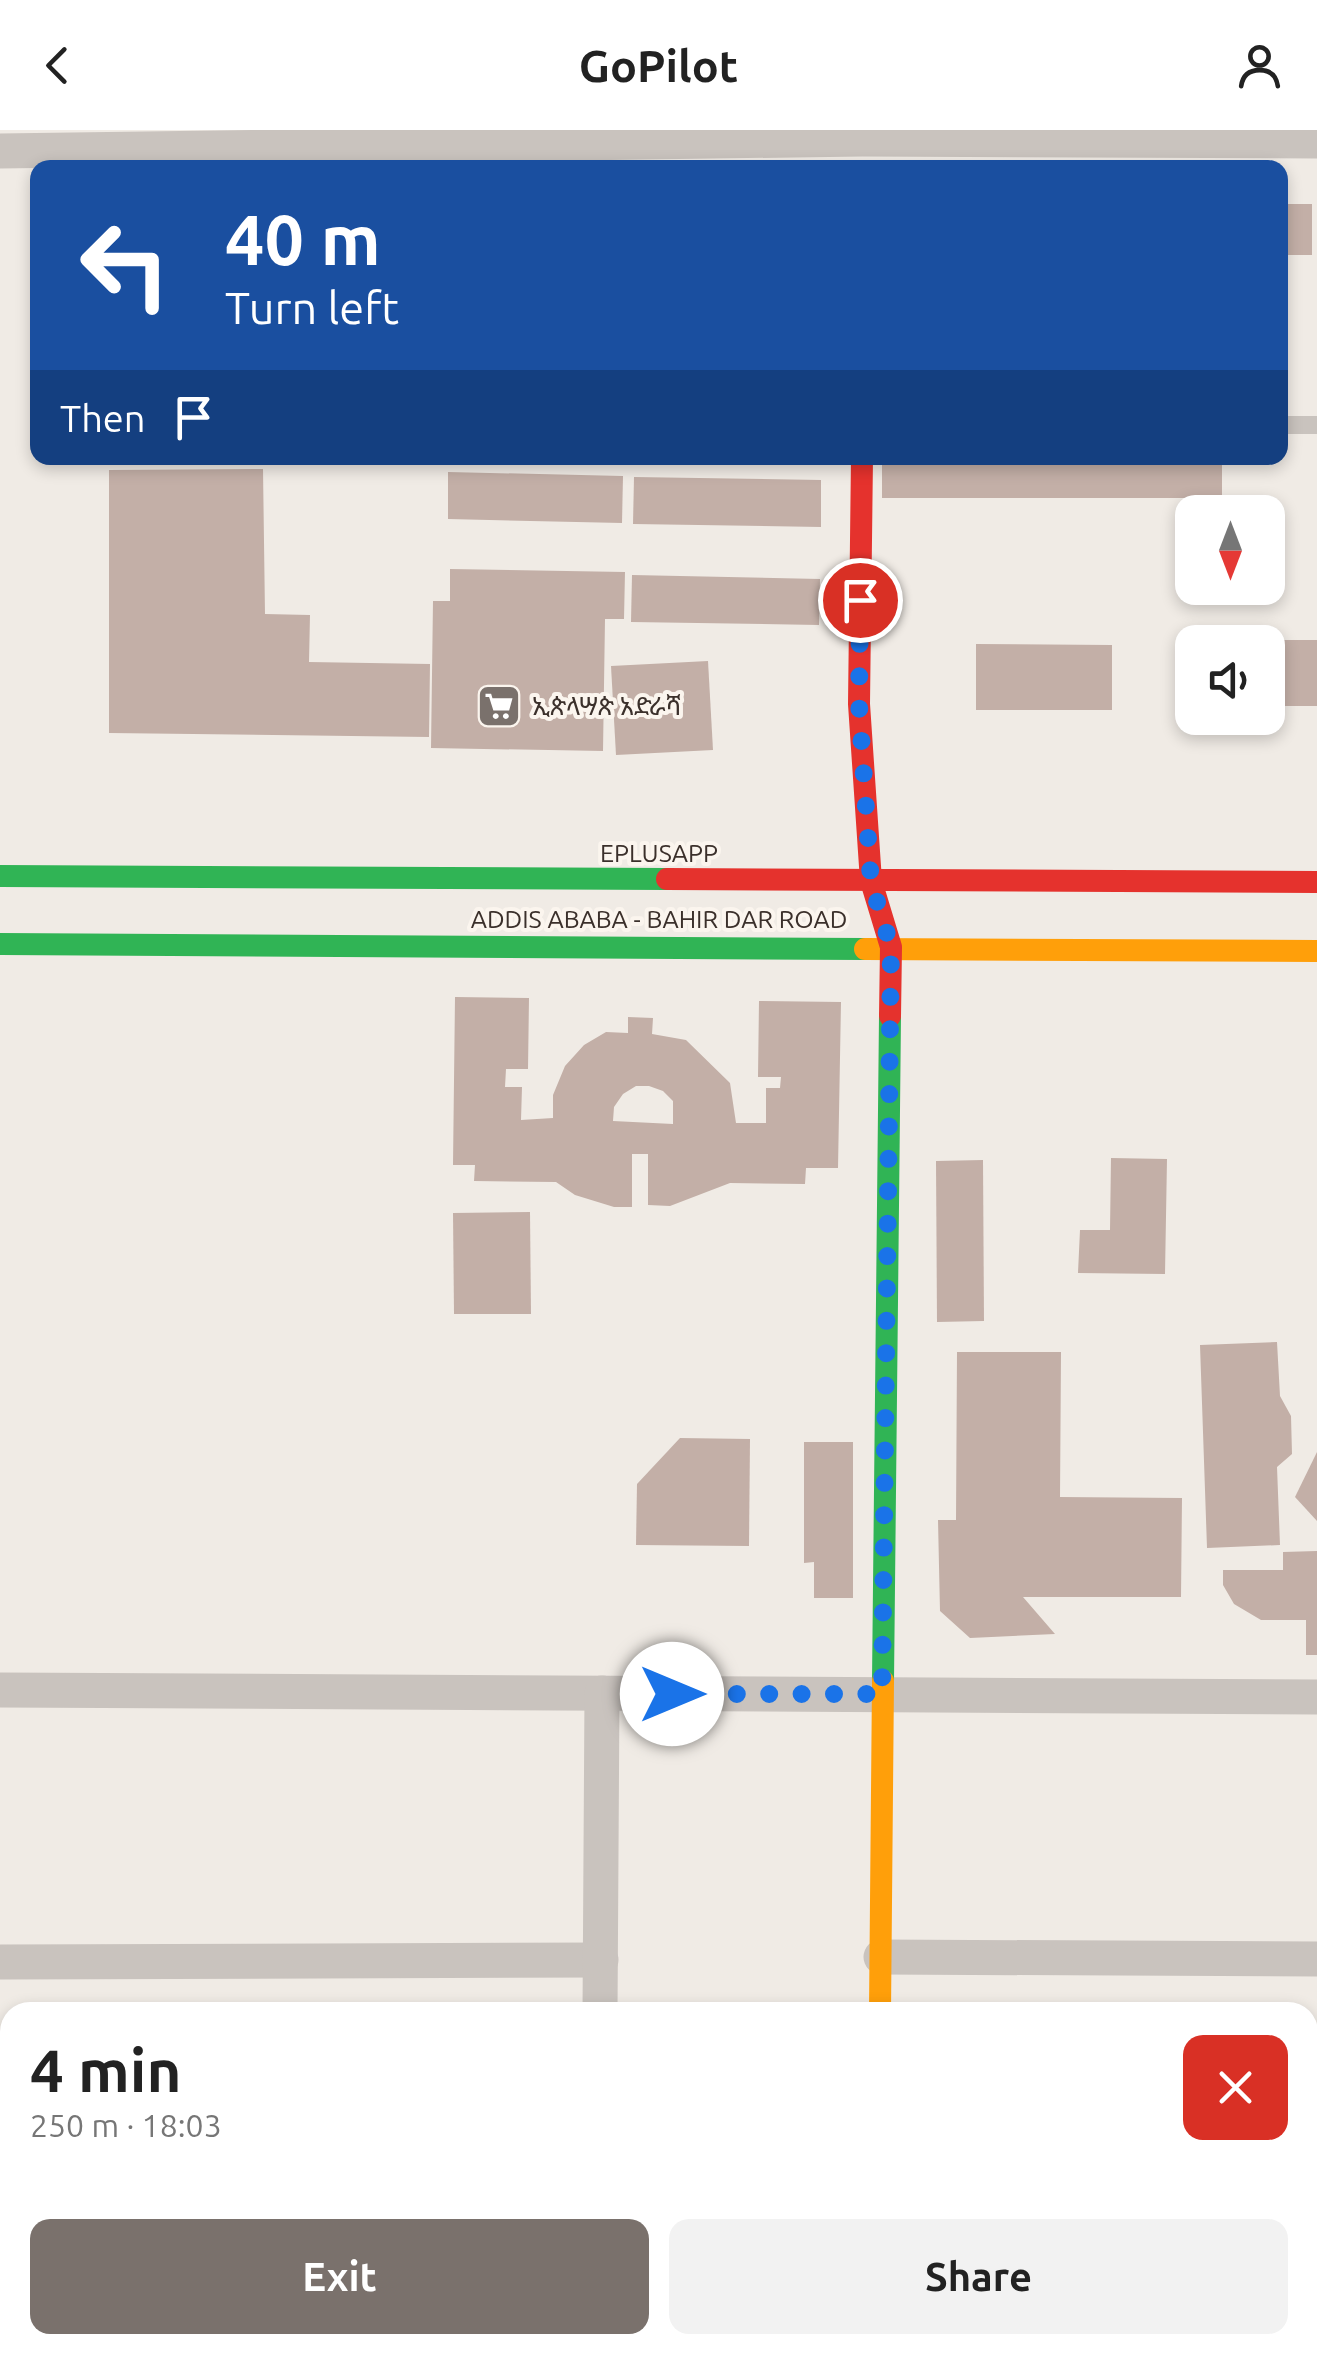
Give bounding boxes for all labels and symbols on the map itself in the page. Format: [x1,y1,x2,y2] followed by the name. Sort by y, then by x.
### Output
[1175,495,1285,605] north arrow
[818,558,903,643] pin
[476,683,522,729] supermarket icon: ኢጵላሣጵ አድራሻ
[532,692,681,720] place label: ኢጵላሣጵ አድራሻ
[600,839,718,867] street label: EPLUSAPP
[471,905,847,933] street label: ADDIS ABABA - BAHIR DAR ROAD
[620,1642,724,1746] position arrow

